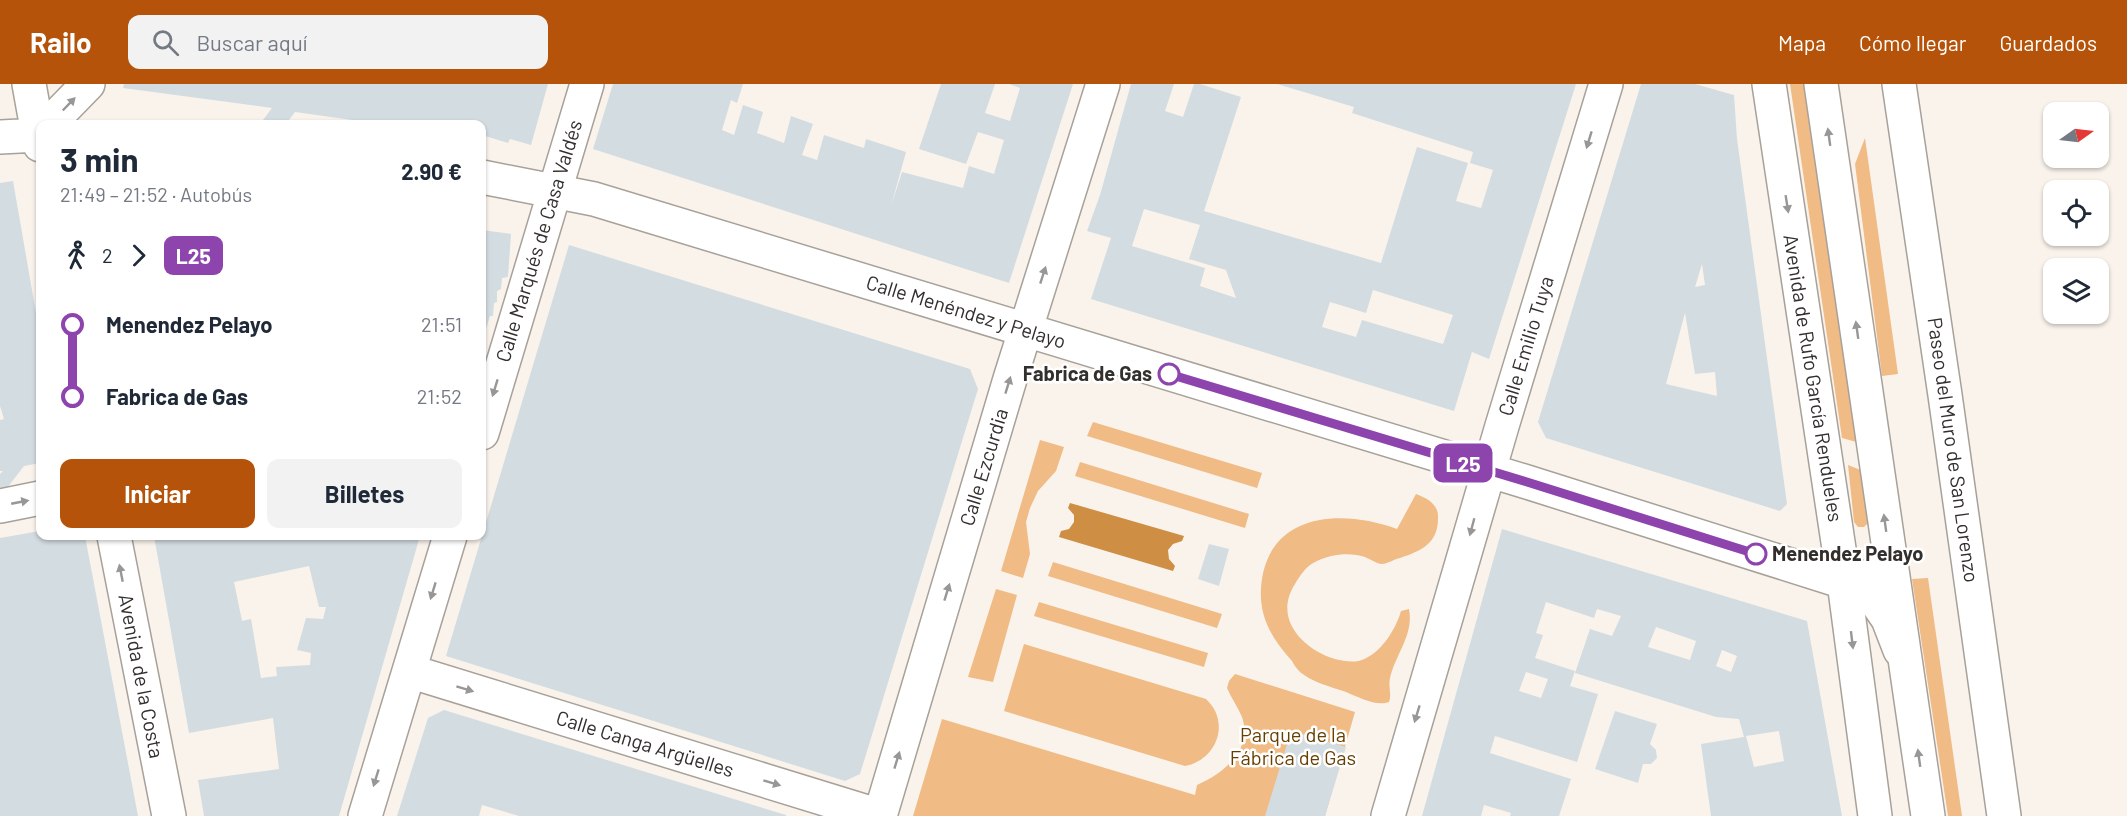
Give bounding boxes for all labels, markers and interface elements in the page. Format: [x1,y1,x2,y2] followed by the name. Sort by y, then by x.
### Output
[128,15,548,69] search box
[30,25,92,59] text: Railo
[149,26,182,59] icon: search
[197,29,307,55] text: Buscar aquí
[1778,30,1826,55] text: Mapa
[1859,30,1966,55] text: Cómo llegar
[1999,30,2097,55] text: Guardados
[62,97,76,112] one-way arrow
[2043,102,2109,168] north arrow
[2043,102,2109,324] map controls
[490,117,586,365] street label: Calle Marqués de Casa Valdés
[1824,128,1833,147] one-way arrow
[1584,131,1593,149] one-way arrow
[60,139,138,179] text: 3 min
[401,158,462,184] text: 2.90 €
[2043,180,2109,246] button: locate
[60,182,252,206] text: 21:49 – 21:52 · Autobús
[1783,195,1792,214] one-way arrow
[1779,232,1849,523] street label: Avenida de Rufo García Rendueles
[60,239,93,272] icon: walk
[122,239,155,272] icon: forward
[102,243,113,267] text: 2
[176,243,211,268] text: L25
[2043,258,2109,324] button: layers
[1038,266,1048,284] one-way arrow
[864,269,1069,353] street label: Calle Menéndez y Pelayo
[1492,273,1558,418] street label: Calle Emilio Tuya
[106,311,272,337] text: Menendez Pelayo
[421,312,462,336] text: 21:51
[1924,316,1984,584] street label: Paseo del Muro de San Lorenzo
[1853,320,1862,339] one-way arrow
[1023,361,1152,385] place label: Fabrica de Gas
[1158,363,1180,385] marker: Fabrica de Gas
[1004,376,1013,394] one-way arrow
[490,379,499,397] one-way arrow
[106,383,248,409] text: Fabrica de Gas
[417,384,462,408] text: 21:52
[954,405,1012,528] street label: Calle Ezcurdia
[1428,444,1498,482] line badge: L25
[1445,451,1481,476] text: L25
[60,459,255,528] button: Iniciar
[267,459,462,528] button: Billetes
[11,497,30,506] one-way arrow
[1880,513,1890,532] one-way arrow
[1467,518,1476,536] one-way arrow
[1772,541,1923,565] place label: Menendez Pelayo
[1745,543,1767,565] marker: Menendez Pelayo
[116,563,125,582] one-way arrow
[428,583,437,601] one-way arrow
[943,583,952,601] one-way arrow
[114,592,170,760] street label: Avenida de la Costa
[1847,630,1857,649] one-way arrow
[456,685,474,694] one-way arrow
[554,705,737,782] street label: Calle Canga Argüelles
[1412,705,1421,723] one-way arrow
[1230,722,1356,769] park label: Parque de la Fábrica de Gas
[1915,749,1924,768] one-way arrow
[893,751,902,769] one-way arrow
[371,769,380,787] one-way arrow
[763,779,781,788] one-way arrow

